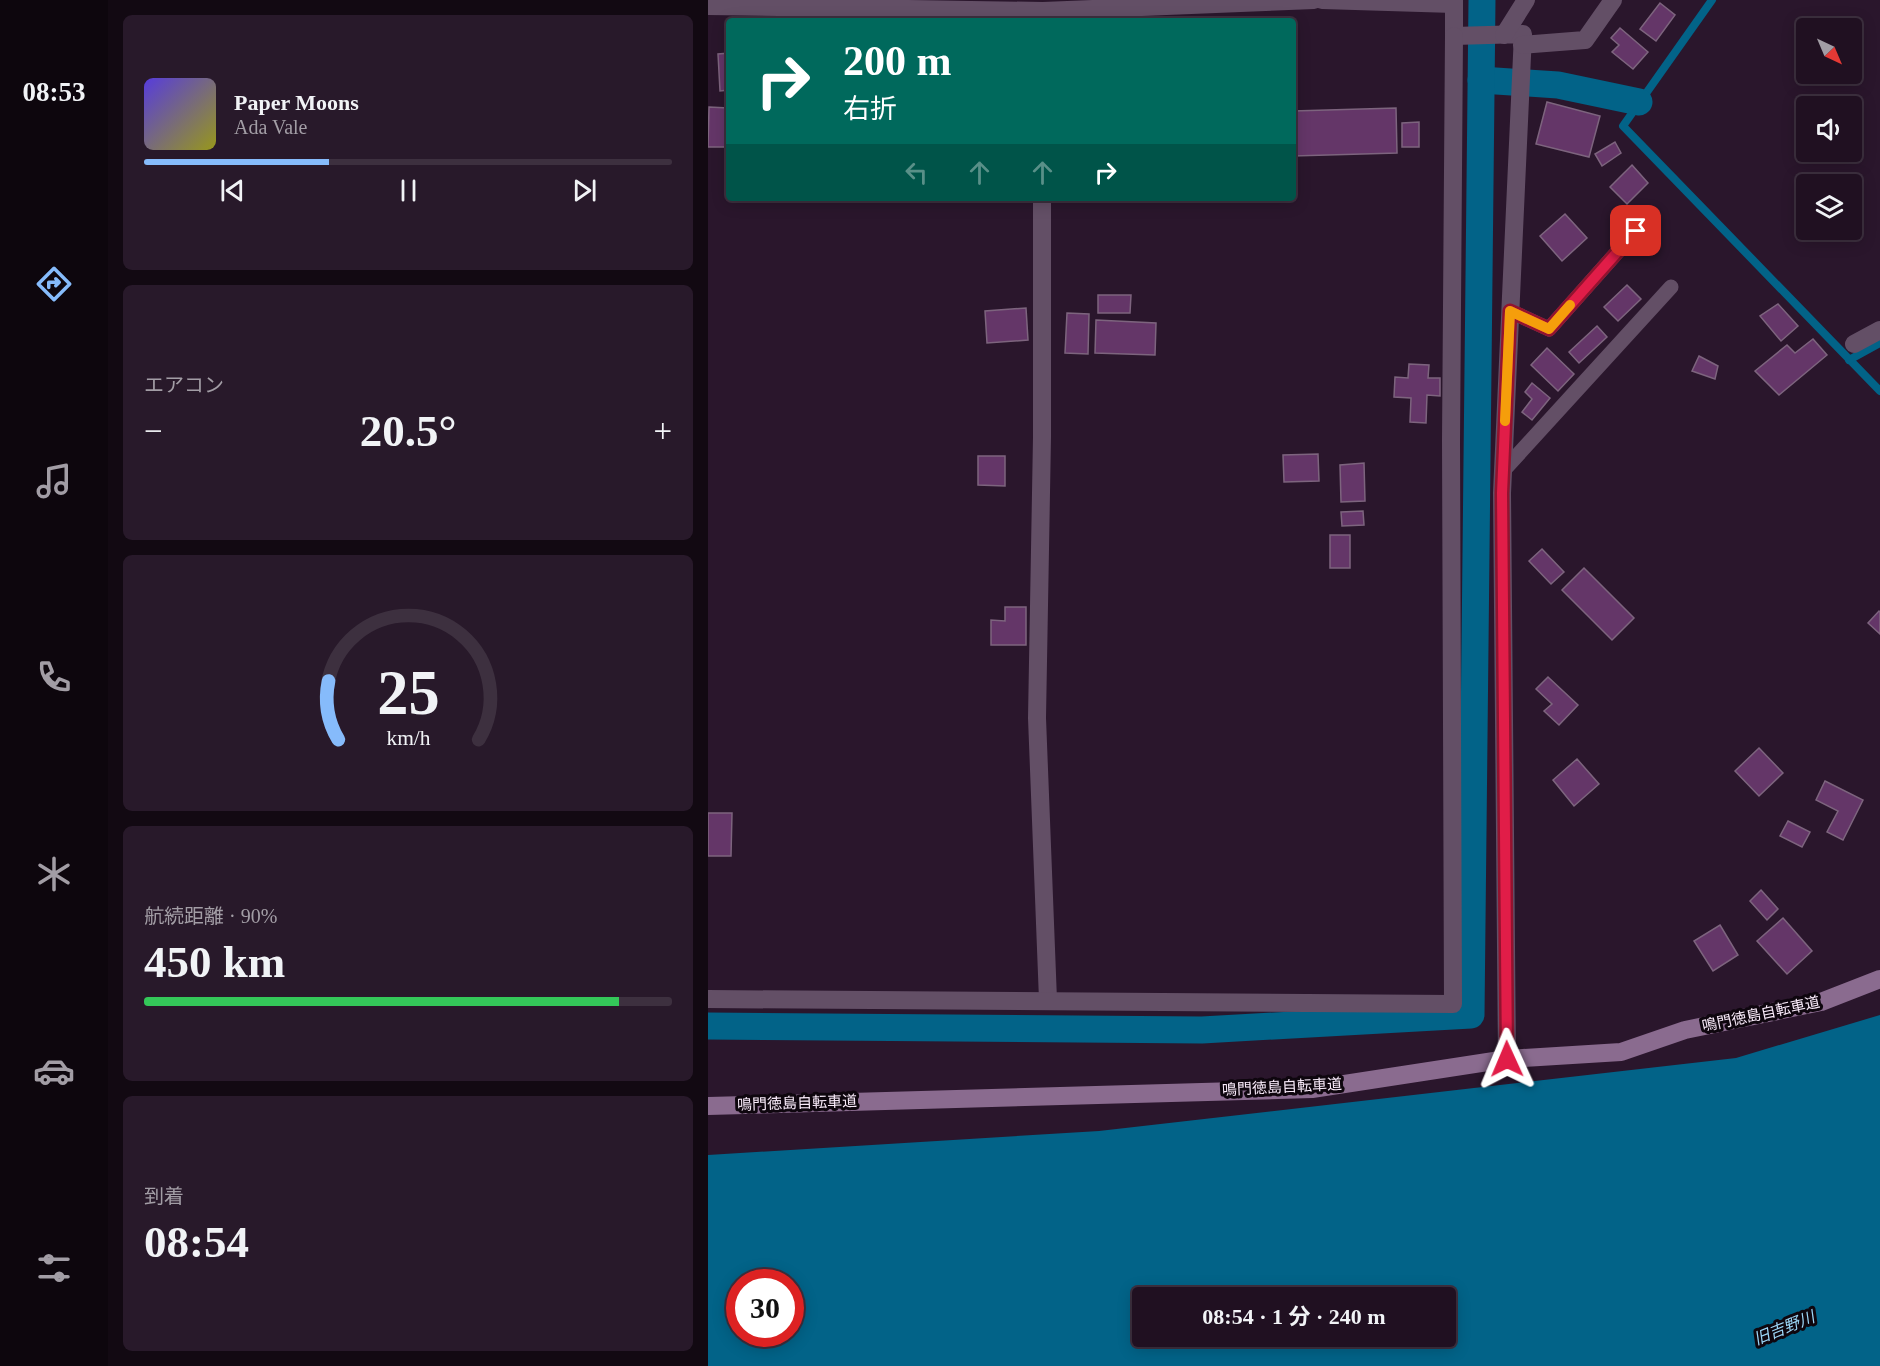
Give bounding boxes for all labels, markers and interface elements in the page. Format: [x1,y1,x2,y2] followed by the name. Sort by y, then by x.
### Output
[1796,18,1862,84] north arrow
[1796,18,1862,240] map controls
[843,38,952,84] text: 200 m
[744,42,822,120] icon: right
[23,77,86,107] text: 08:53
[234,90,359,115] text: Paper Moons
[843,94,897,124] text: 右折
[1796,96,1862,162] button: sound
[234,116,308,138] text: Ada Vale
[900,156,933,189] icon: left
[963,156,996,189] icon: ahead
[1026,156,1059,189] icon: ahead
[1089,156,1122,189] icon: right
[216,174,249,207] icon: previous
[392,174,425,207] icon: pause
[568,174,601,207] icon: next
[1796,174,1862,240] button: layers
[1610,205,1661,256] pin
[1619,214,1652,247] icon: arrive
[33,263,75,305] icon: directions
[144,374,224,396] text: エアコン
[360,406,456,456] text: 20.5°
[144,413,163,449] text: −
[653,413,672,449] text: +
[33,460,75,502] icon: music
[33,656,75,698] icon: phone
[377,658,439,727] text: 25
[386,726,430,750] text: km/h
[33,853,75,895] icon: climate
[144,905,277,927] text: 航続距離 · 90%
[144,937,285,987] text: 450 km
[1701,994,1821,1034] street label: 鳴門徳島自転車道
[1475,1027,1539,1091] position arrow
[33,1050,75,1092] icon: car
[1222,1076,1342,1098] street label: 鳴門徳島自転車道
[737,1093,857,1113] street label: 鳴門徳島自転車道
[144,1185,184,1207] text: 到着
[144,1217,249,1267] text: 08:54
[33,1247,75,1289] icon: filters
[726,1269,804,1347] speed limit sign: 30
[1202,1304,1386,1329] text: 08:54 · 1 分 · 240 m
[1751,1307,1819,1348] water label: 旧吉野川

